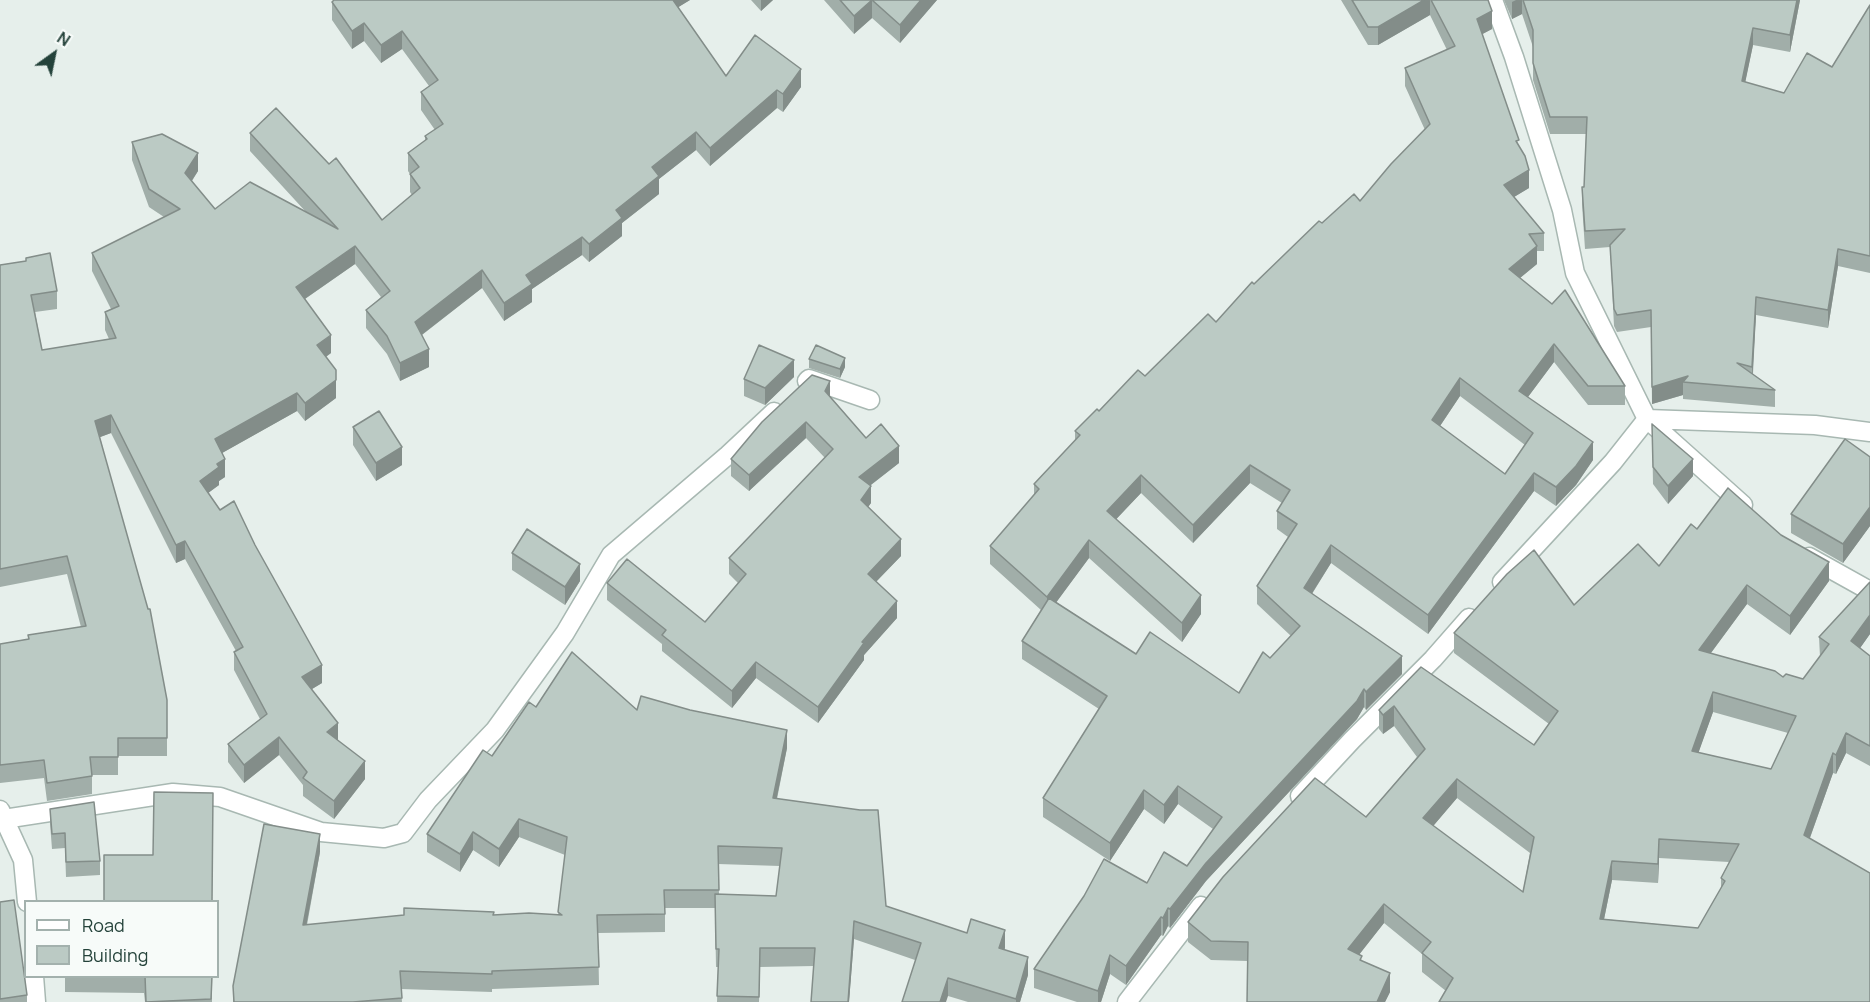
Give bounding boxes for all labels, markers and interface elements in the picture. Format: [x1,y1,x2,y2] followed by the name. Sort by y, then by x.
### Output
[24,24,84,84] north arrow
[53,27,75,51] text: N
[24,900,219,978] legend
[82,913,125,937] text: Road
[82,943,148,967] text: Building

